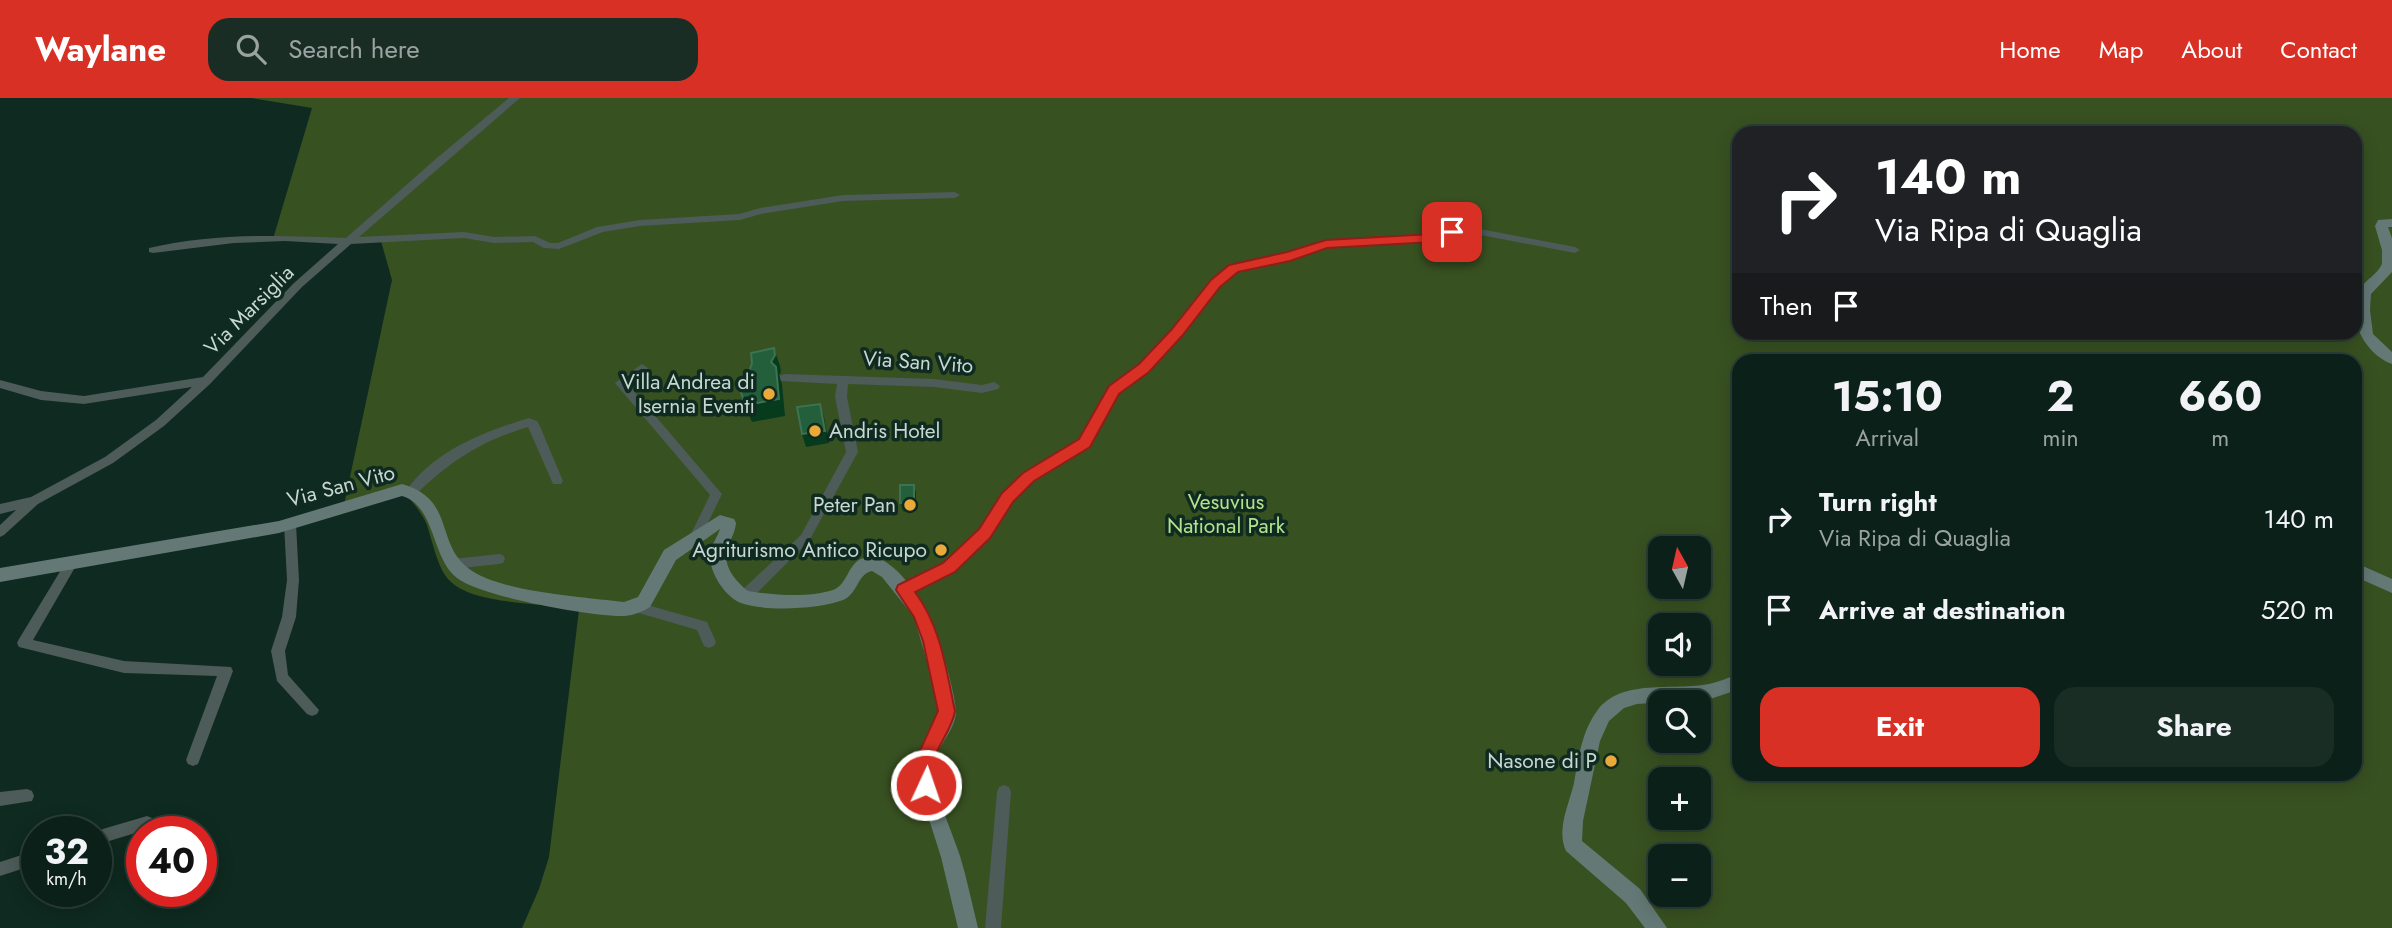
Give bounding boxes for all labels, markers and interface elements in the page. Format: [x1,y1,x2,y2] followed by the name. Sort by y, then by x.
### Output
[208,18,698,81] search box
[35,26,166,73] text: Waylane
[232,30,270,68] icon: search
[288,30,420,68] text: Search here
[1999,32,2061,67] text: Home
[2099,32,2143,67] text: Map
[2181,32,2242,67] text: About
[2280,32,2357,67] text: Contact
[1875,142,2021,212] text: 140 m
[1760,154,1851,245] icon: right
[1422,202,1482,262] pin
[1875,207,2142,253] text: Via Ripa di Quaglia
[1433,213,1471,251] icon: arrive
[197,258,301,362] street label: Via Marsiglia
[1760,287,1813,325] text: Then
[1827,287,1865,325] icon: arrive
[862,343,974,381] street label: Via San Vito
[1832,366,1943,427] text: 15:10
[2047,366,2074,427] text: 2
[2178,366,2262,427] text: 660
[621,367,755,421] place label: Villa Andrea di Isernia Eventi
[761,386,777,402] marker: Villa Andrea di Isernia Eventi
[829,416,940,446] place label: Andris Hotel
[1856,421,1919,455] text: Arrival
[2043,421,2079,455] text: min
[2211,421,2229,455] text: m
[807,423,823,439] marker: Andris Hotel
[284,457,398,515] street label: Via San Vito
[1819,483,1937,521] text: Turn right
[1167,487,1286,541] park label: Vesuvius National Park
[813,490,896,520] place label: Peter Pan
[902,497,918,513] marker: Peter Pan
[1760,500,1798,538] icon: right
[2263,500,2334,538] text: 140 m
[1819,521,2011,555] text: Via Ripa di Quaglia
[692,535,927,565] place label: Agriturismo Antico Ricupo
[1648,536,1712,598] north arrow
[1648,536,1711,907] map controls
[933,542,949,558] marker: Agriturismo Antico Ricupo
[1760,591,1798,629] icon: arrive
[1819,591,2066,629] text: Arrive at destination
[2261,591,2334,629] text: 520 m
[1648,613,1711,676] button: sound
[1760,687,2040,767] button: Exit
[2054,687,2334,767] button: Share
[1648,690,1711,753] button: search
[1487,746,1597,776] place label: Nasone di P
[889,748,963,822] position arrow
[1603,753,1619,769] marker: Nasone di P
[1648,767,1711,830] button: +
[126,816,217,907] speed limit sign: 40
[44,827,89,877] text: 32
[1648,844,1711,907] button: −
[46,866,87,892] text: km/h

